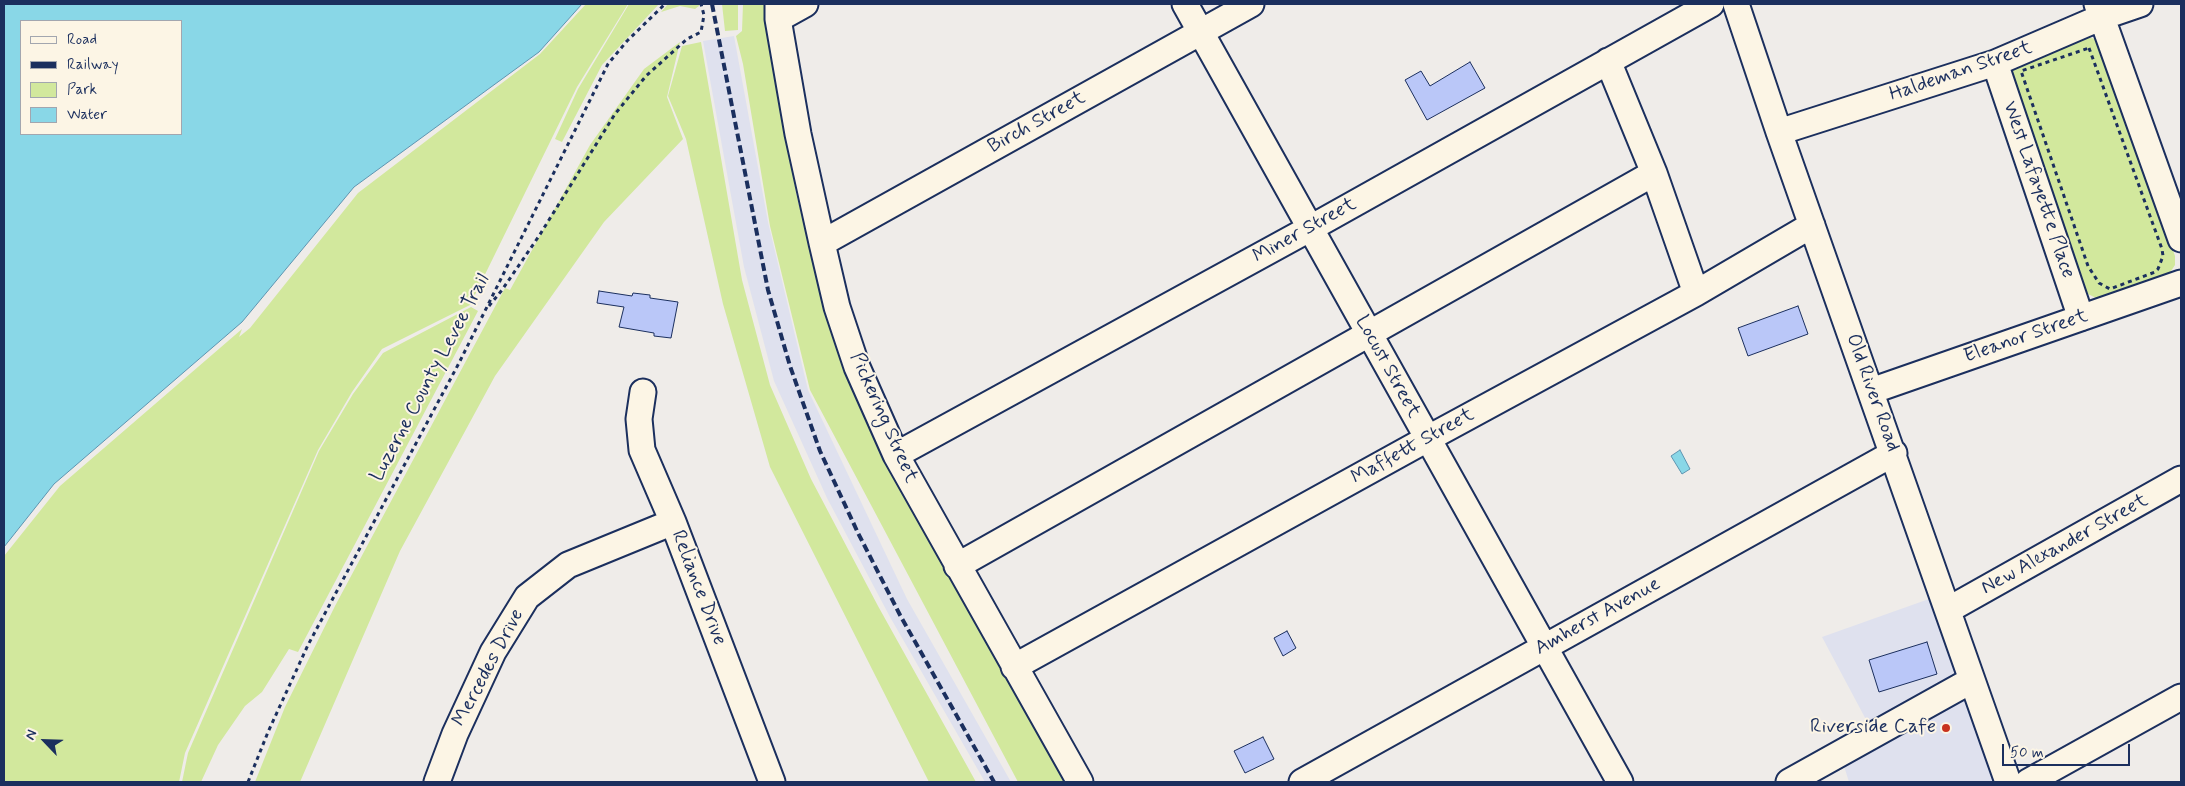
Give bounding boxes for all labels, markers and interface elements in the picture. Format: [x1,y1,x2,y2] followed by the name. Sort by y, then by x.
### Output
[20,20,182,135] legend
[67,30,97,50] text: Road
[1886,36,2036,108] street label: Haldeman Street
[67,55,119,75] text: Railway
[67,80,97,100] text: Park
[984,86,1090,160] street label: Birch Street
[1996,99,2080,281] street label: West Lafayette Place
[67,105,107,125] text: Water
[1249,193,1361,269] street label: Miner Street
[366,270,496,486] street label: Luzerne County Levee Trail
[1961,305,2091,369] street label: Eleanor Street
[1349,312,1425,422] street label: Locust Street
[1840,331,1904,455] street label: Old River Road
[844,349,922,487] street label: Pickering Street
[1347,403,1479,491] street label: Maffett Street
[1978,489,2152,601] street label: New Alexander Street
[665,527,731,649] street label: Reliance Drive
[1531,573,1665,661] street label: Amherst Avenue
[448,605,530,731] street label: Mercedes Drive
[20,716,70,766] north arrow
[1810,716,1936,740] place label: Riverside Cafe
[1940,722,1952,734] marker: Riverside Cafe
[21,727,41,743] text: N
[2005,734,2132,766] scale bar
[2010,743,2044,763] text: 50 m

